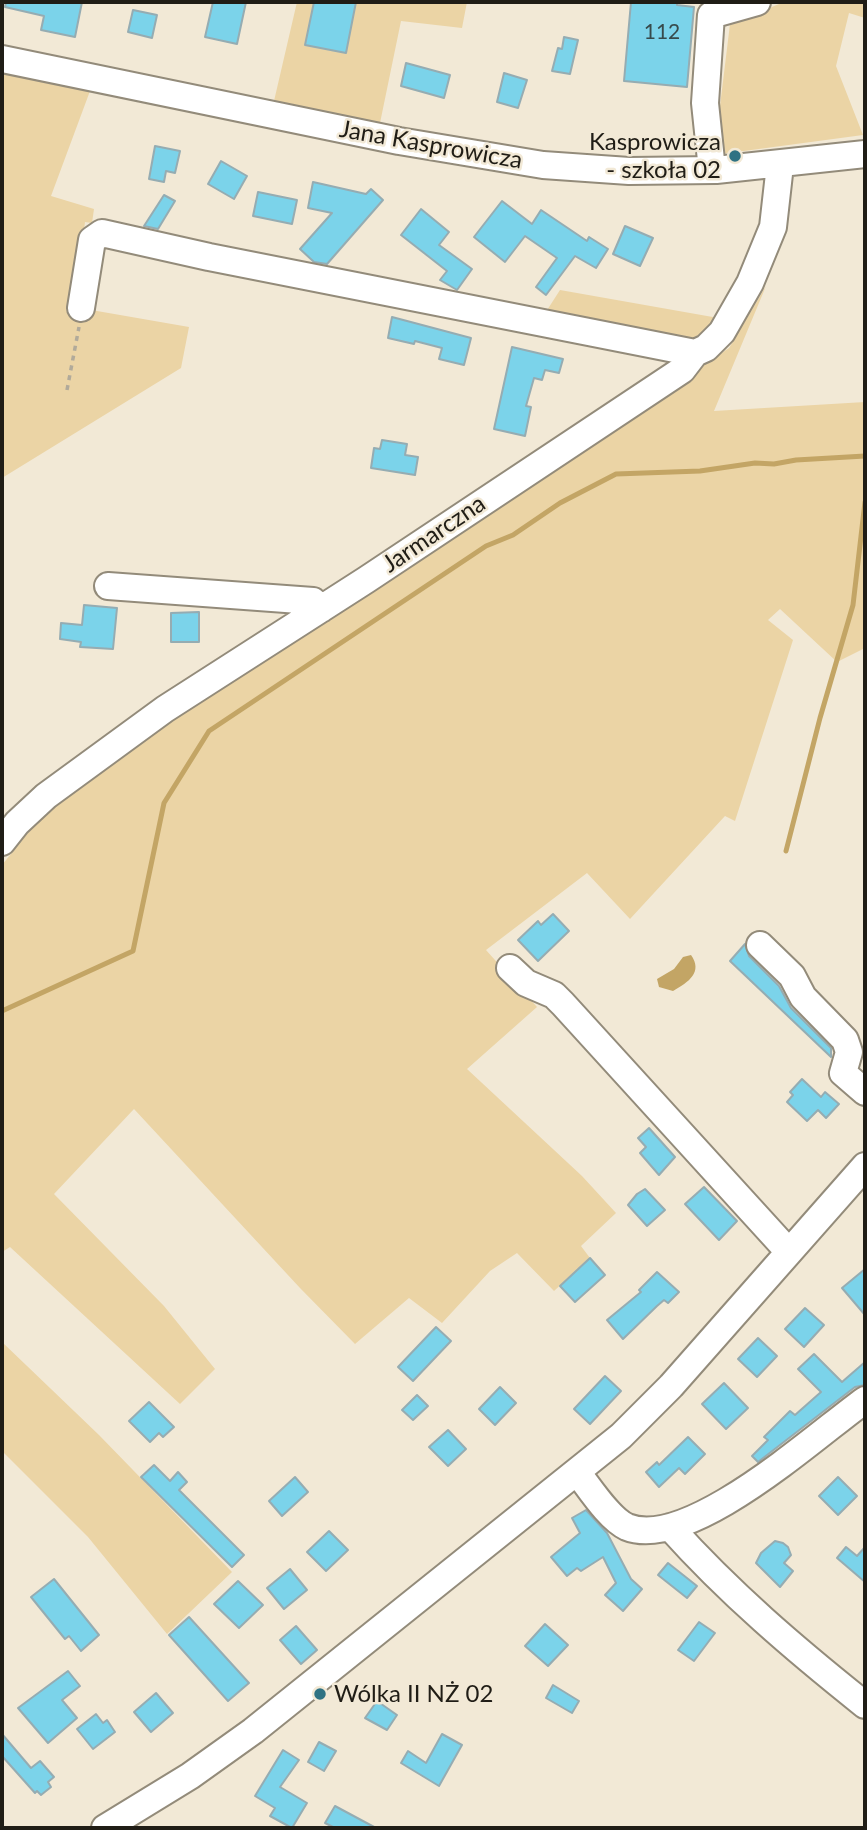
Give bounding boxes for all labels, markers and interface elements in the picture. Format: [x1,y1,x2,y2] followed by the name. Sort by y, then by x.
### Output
[644,19,680,45] house number: 112
[337,115,525,175] street label: Jana Kasprowicza
[589,128,721,184] place label: Kasprowicza - szkoła 02
[727,148,743,164] marker: Kasprowicza - szkoła 02
[377,489,491,579] street label: Jarmarczna
[334,1680,493,1708] place label: Wólka II NŻ 02
[312,1686,328,1702] marker: Wólka II NŻ 02

